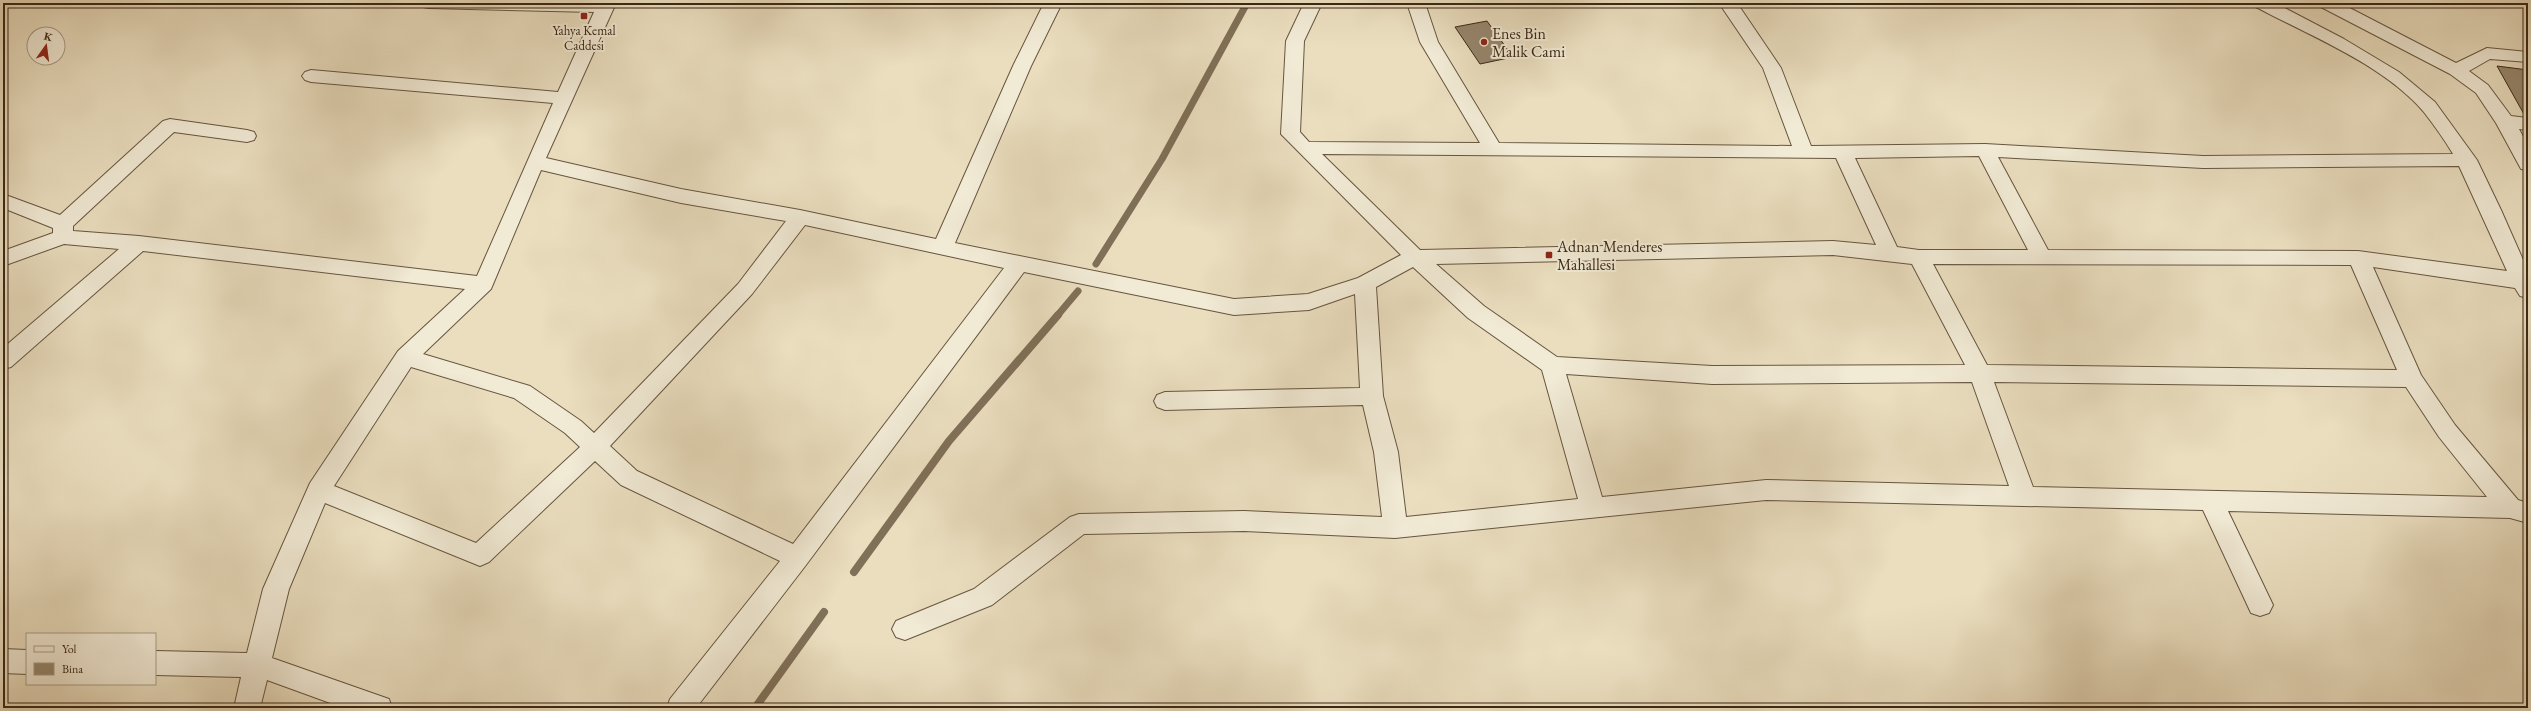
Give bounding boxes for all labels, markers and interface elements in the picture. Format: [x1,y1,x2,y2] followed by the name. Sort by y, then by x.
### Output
[579,11,589,21] marker: Yahya Kemal Caddesi
[552,22,616,54] place label: Yahya Kemal Caddesi
[1492,23,1565,62] place label: Enes Bin Malik Cami
[26,26,66,66] north arrow
[43,28,55,44] text: K
[1479,37,1489,47] marker: Enes Bin Malik Cami
[1556,236,1663,275] place label: Adnan Menderes Mahallesi
[1544,250,1554,260] marker: Adnan Menderes Mahallesi
[26,633,156,685] legend
[62,641,76,657] text: Yol
[62,661,83,677] text: Bina

